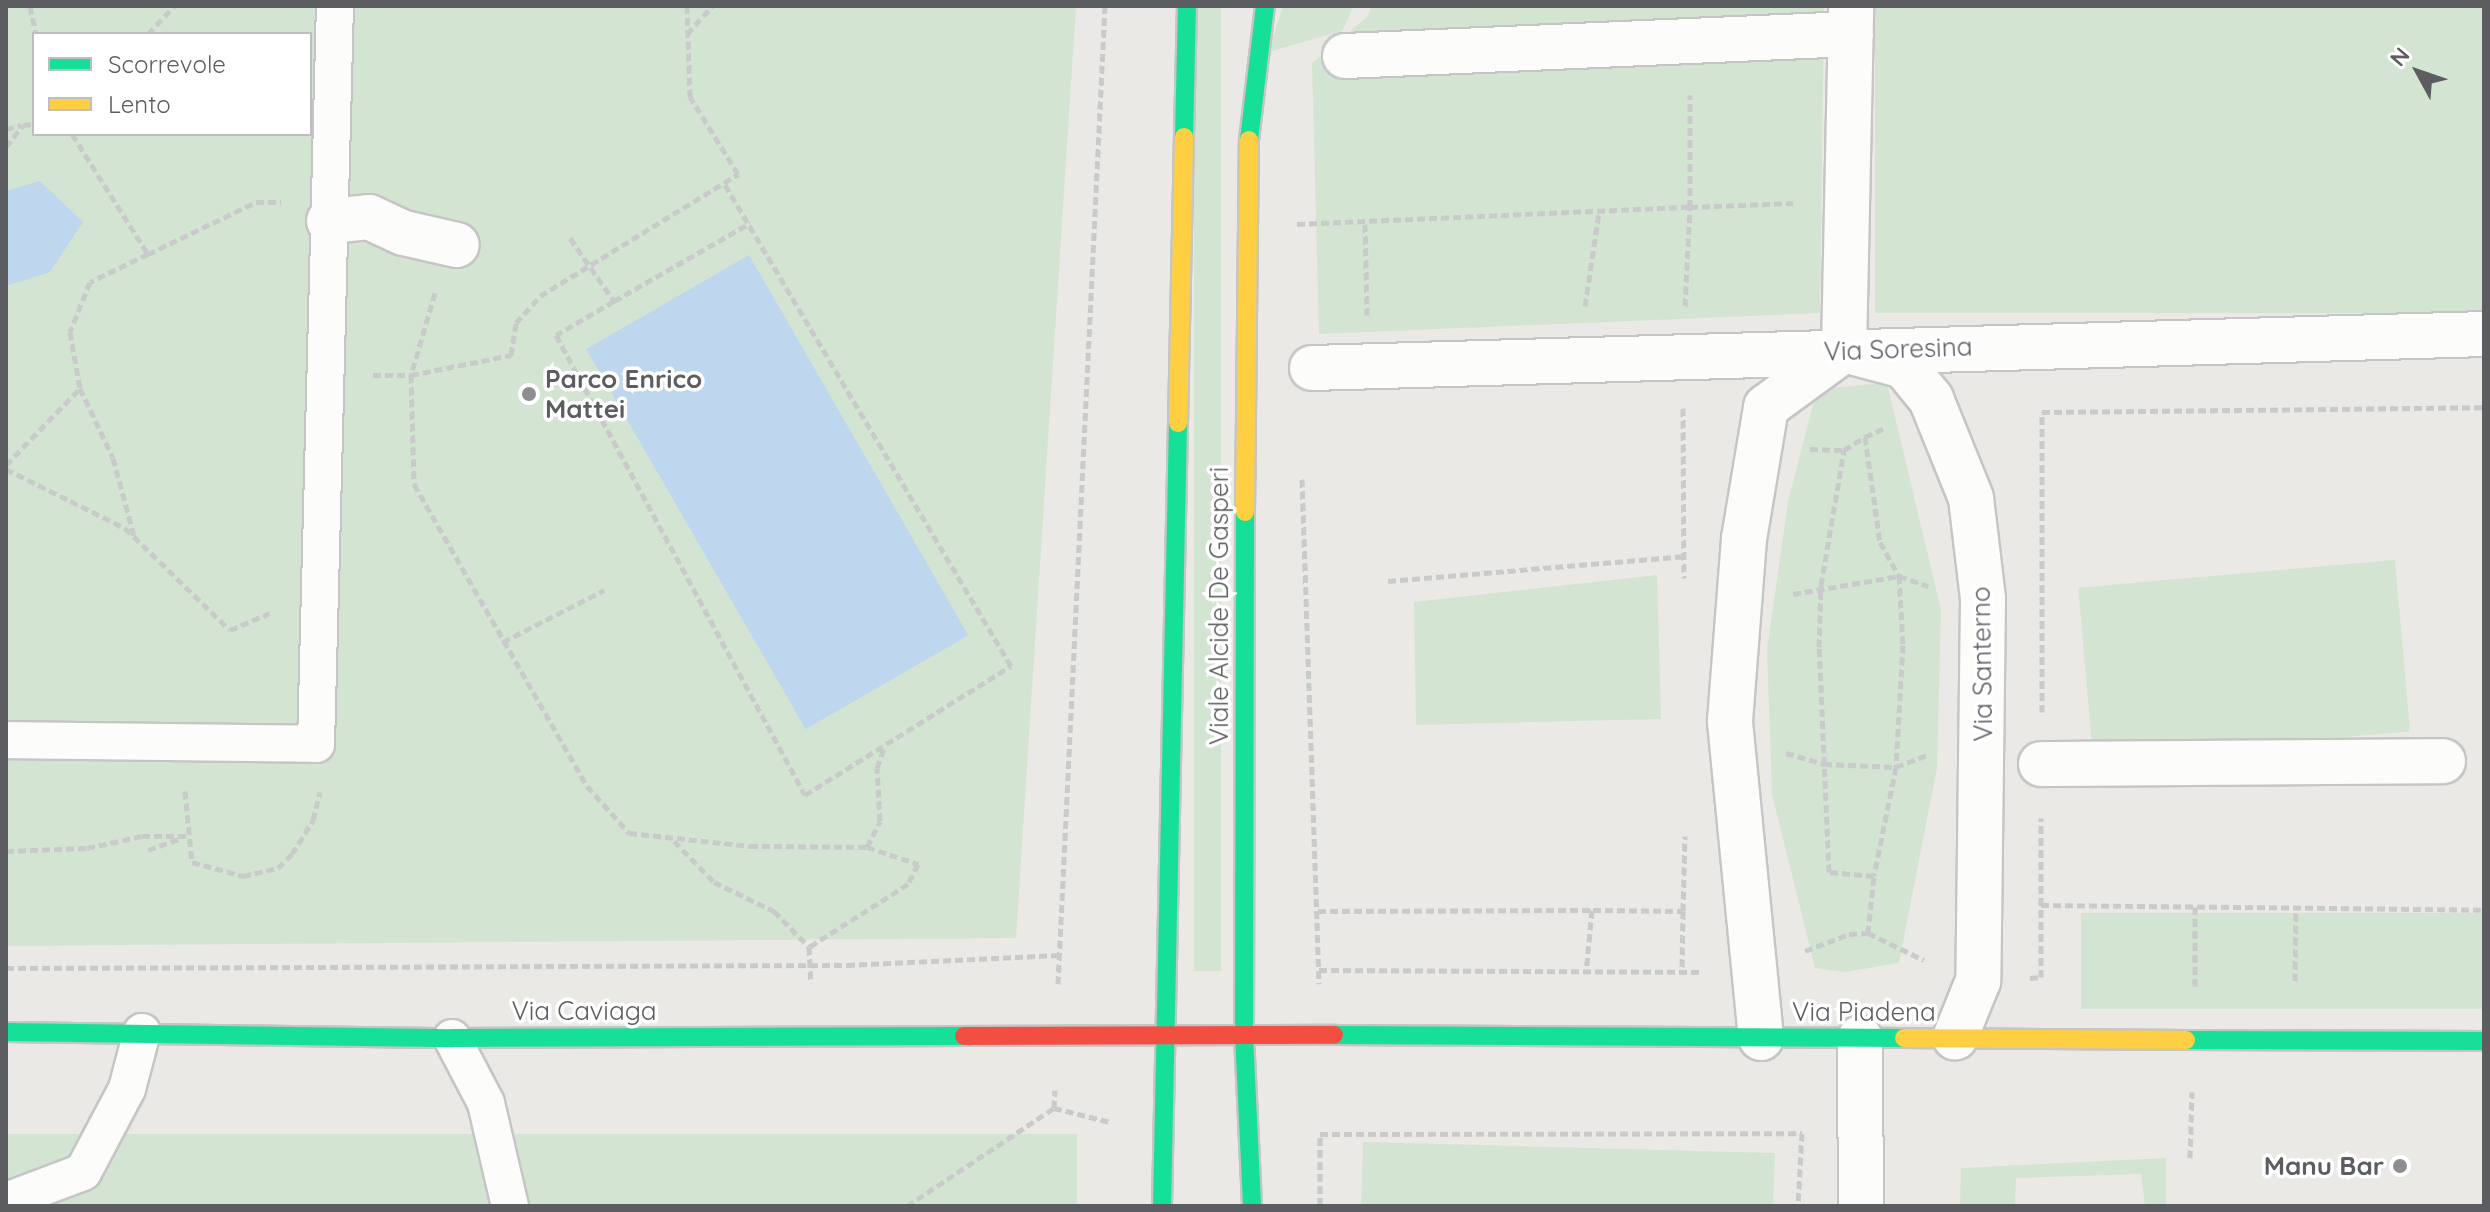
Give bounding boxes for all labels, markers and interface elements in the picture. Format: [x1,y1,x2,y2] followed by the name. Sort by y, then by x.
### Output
[32,32,312,136] legend
[2378,32,2458,112] north arrow
[2384,41,2416,72] text: N
[108,49,226,79] text: Scorrevole
[108,89,171,119] text: Lento
[1823,331,1973,367] street label: Via Soresina
[545,363,702,424] place label: Parco Enrico Mattei
[520,385,538,403] marker: Parco Enrico Mattei
[1203,467,1235,745] street label: Viale Alcide De Gasperi
[1965,586,1999,742] street label: Via Santerno
[511,995,657,1027] street label: Via Caviaga
[1792,996,1936,1028] street label: Via Piadena
[2264,1150,2384,1182] place label: Manu Bar
[2391,1157,2409,1175] marker: Manu Bar

